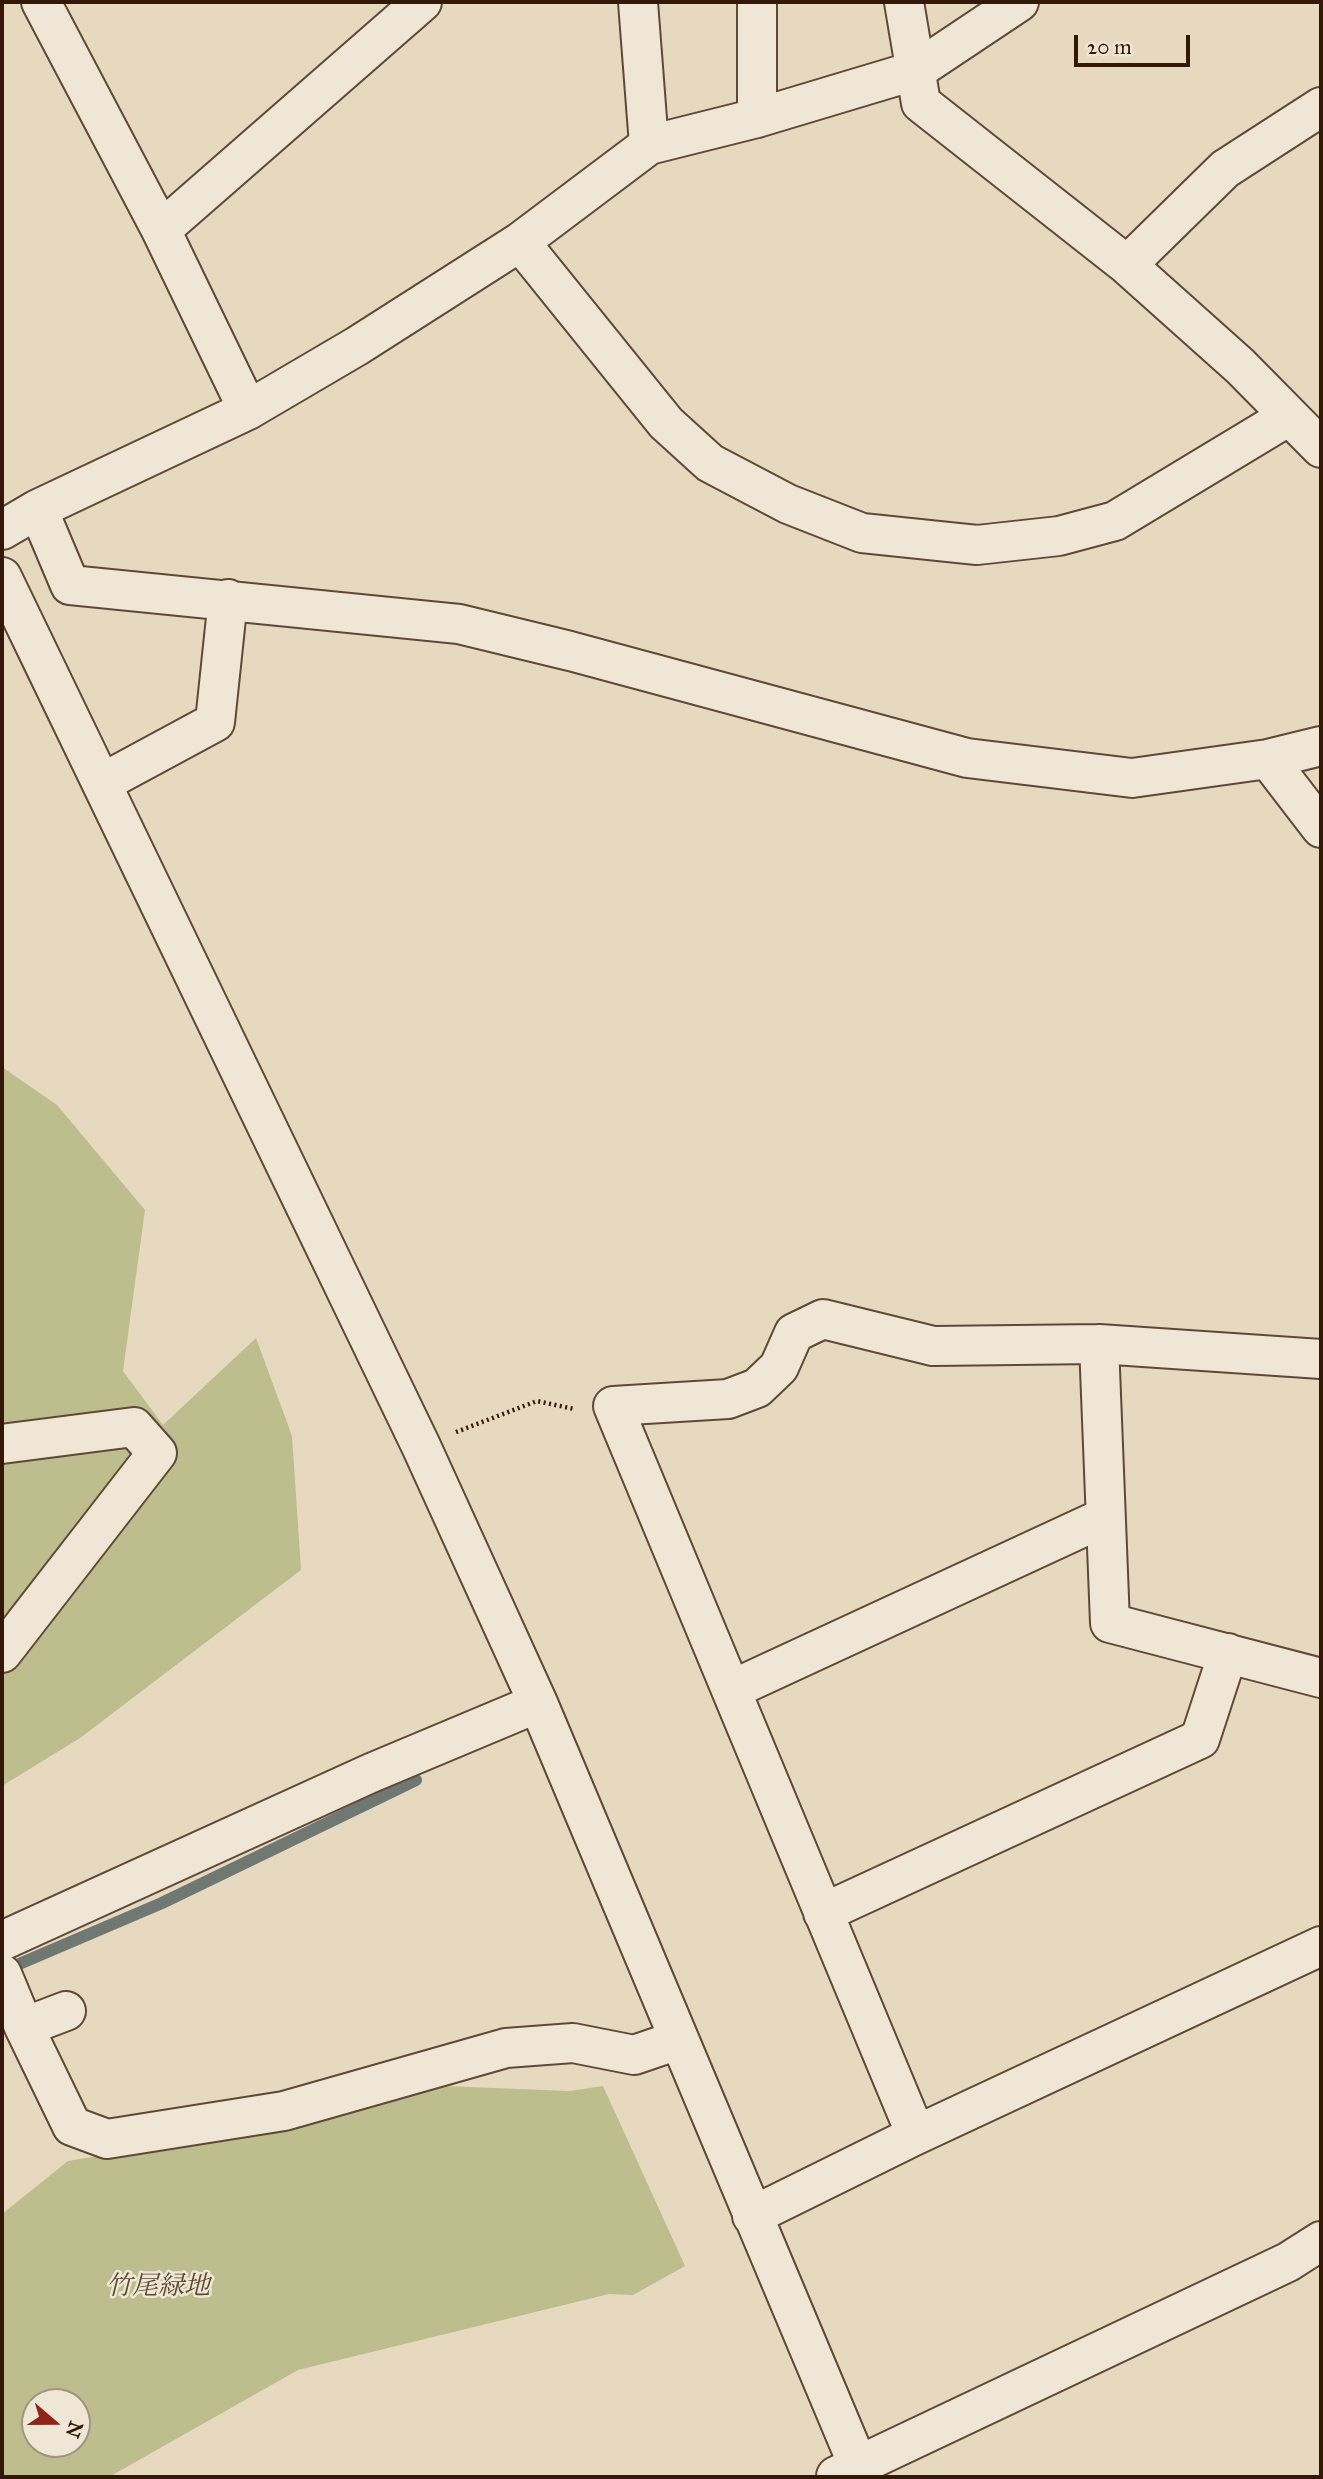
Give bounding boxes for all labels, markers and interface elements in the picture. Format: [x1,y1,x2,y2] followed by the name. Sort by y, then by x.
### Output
[1078,21,1194,65] scale bar
[1087,34,1132,60] text: 20 m
[106,2272,210,2304] park label: 竹尾緑地
[21,2388,91,2458] north arrow
[61,2418,88,2441] text: N

